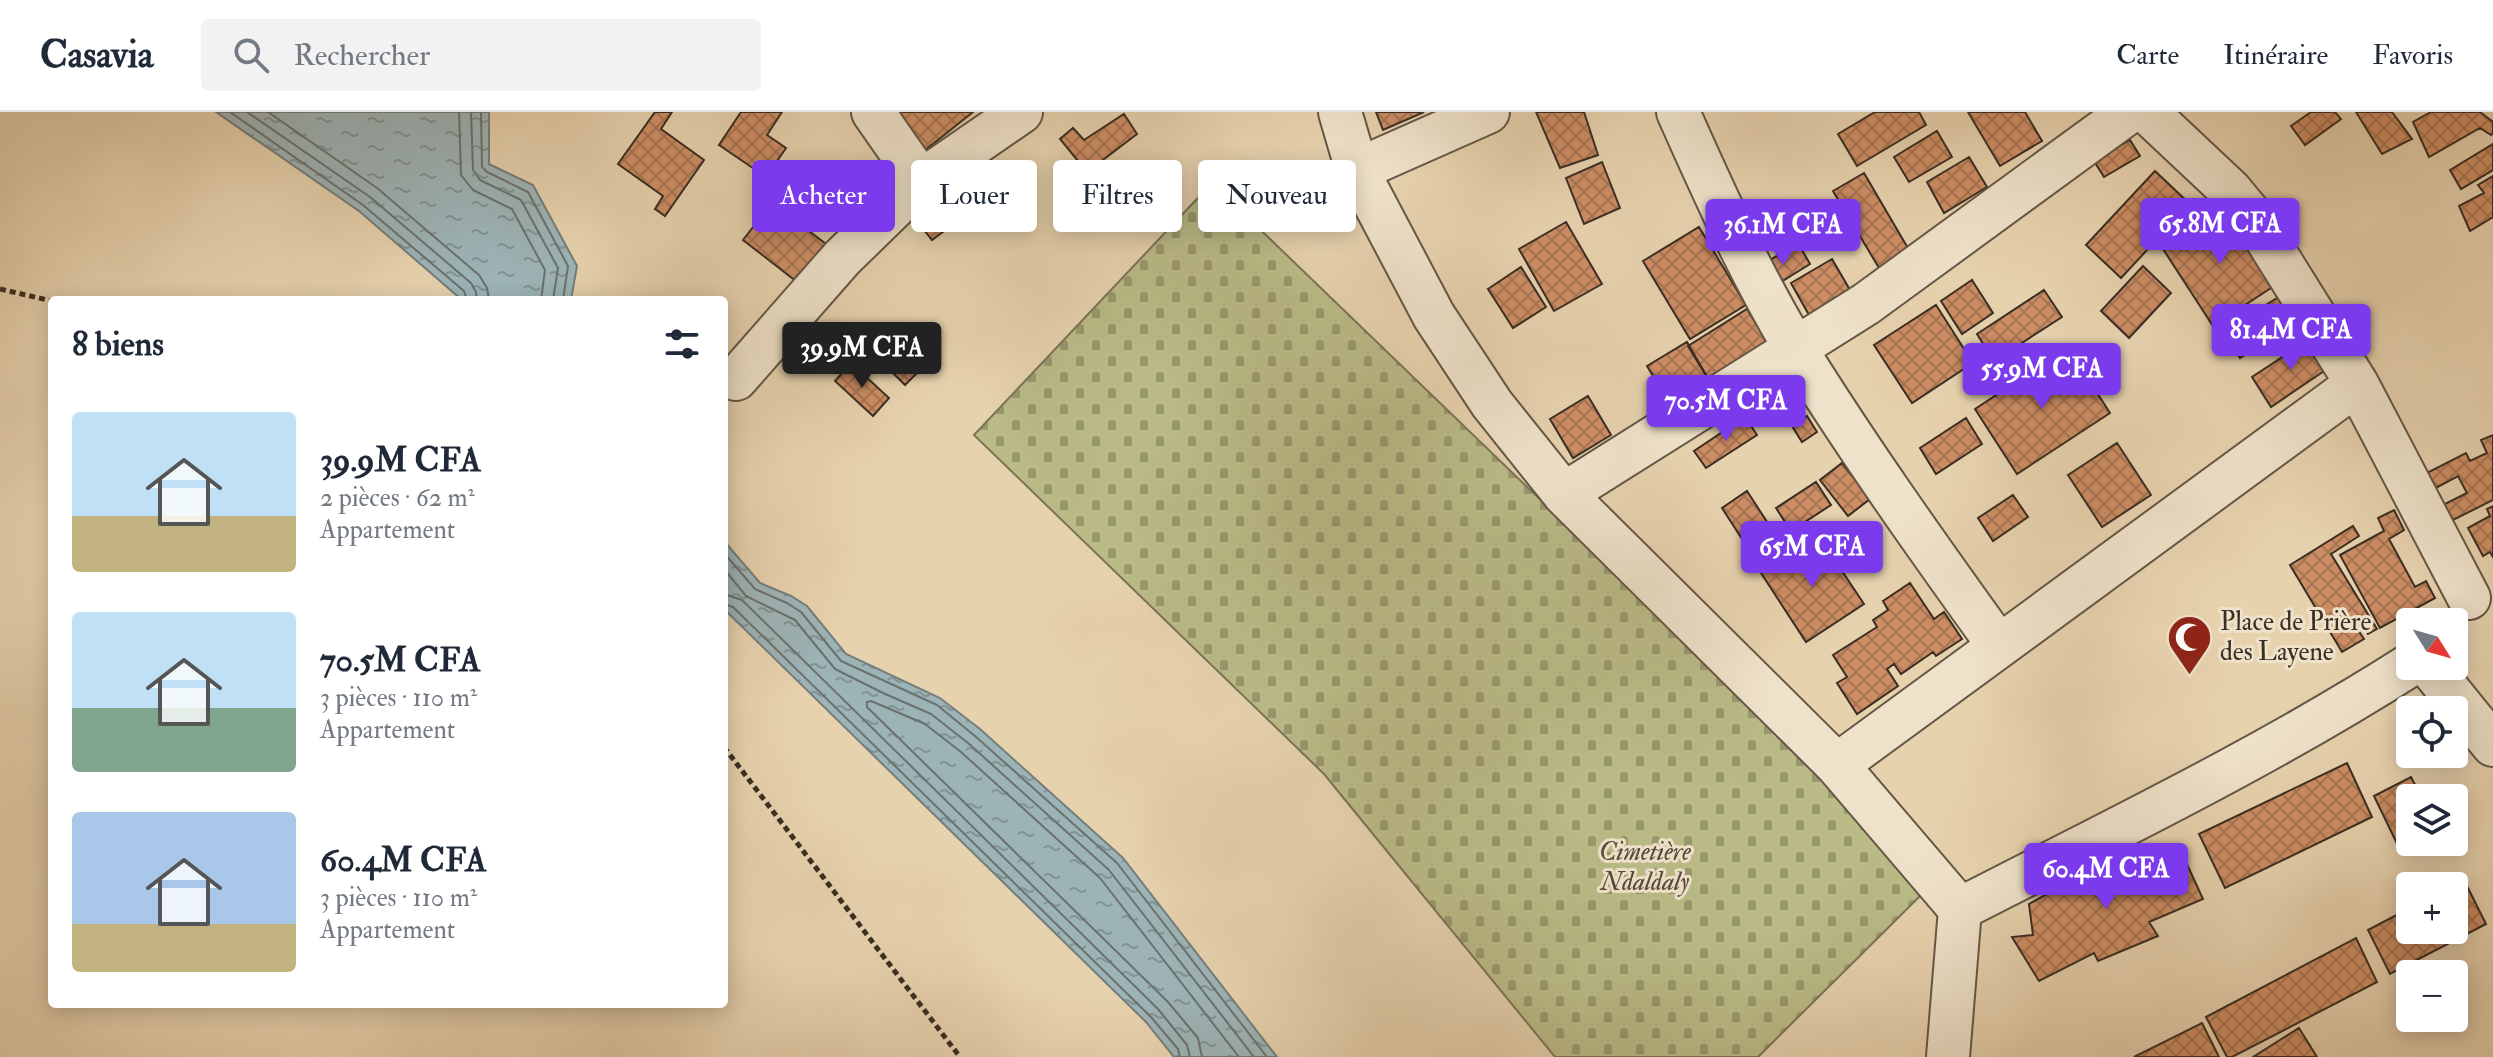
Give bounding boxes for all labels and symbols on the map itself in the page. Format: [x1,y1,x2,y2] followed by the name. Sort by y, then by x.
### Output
[2128,198,2312,266] pin: 65.8M CFA
[1691,199,1875,267] pin: 36.1M CFA
[2199,304,2383,372] pin: 81.4M CFA
[770,322,954,390] pin: 39.9M CFA
[1950,343,2134,411] pin: 55.9M CFA
[1634,375,1818,443] pin: 70.5M CFA
[1738,521,1886,589] pin: 65M CFA
[2220,606,2371,668] place label: Place de Prière des Layene
[2396,608,2468,680] north arrow
[2165,613,2213,676] mosque icon: Place de Prière des Layene
[1599,836,1691,898] park label: Cimetière Ndaldaly
[2014,843,2198,911] pin: 60.4M CFA

